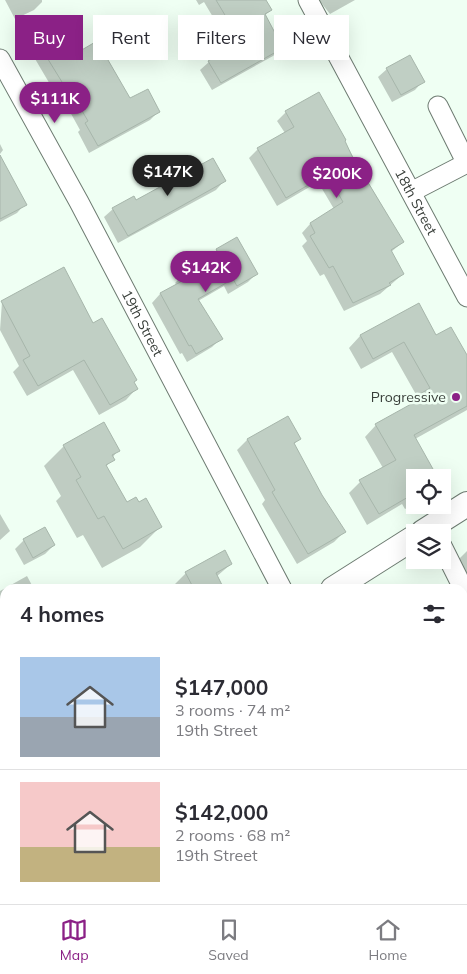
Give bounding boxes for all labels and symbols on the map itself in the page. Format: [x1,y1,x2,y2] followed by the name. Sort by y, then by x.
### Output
[20,82,90,124] pin: $111K
[133,154,203,197] pin: $147K
[302,156,372,199] pin: $200K
[391,166,441,238] street label: 18th Street
[171,250,241,293] pin: $142K
[118,287,167,359] street label: 19th Street
[371,388,446,406] place label: Progressive
[450,391,462,403] marker: Progressive

